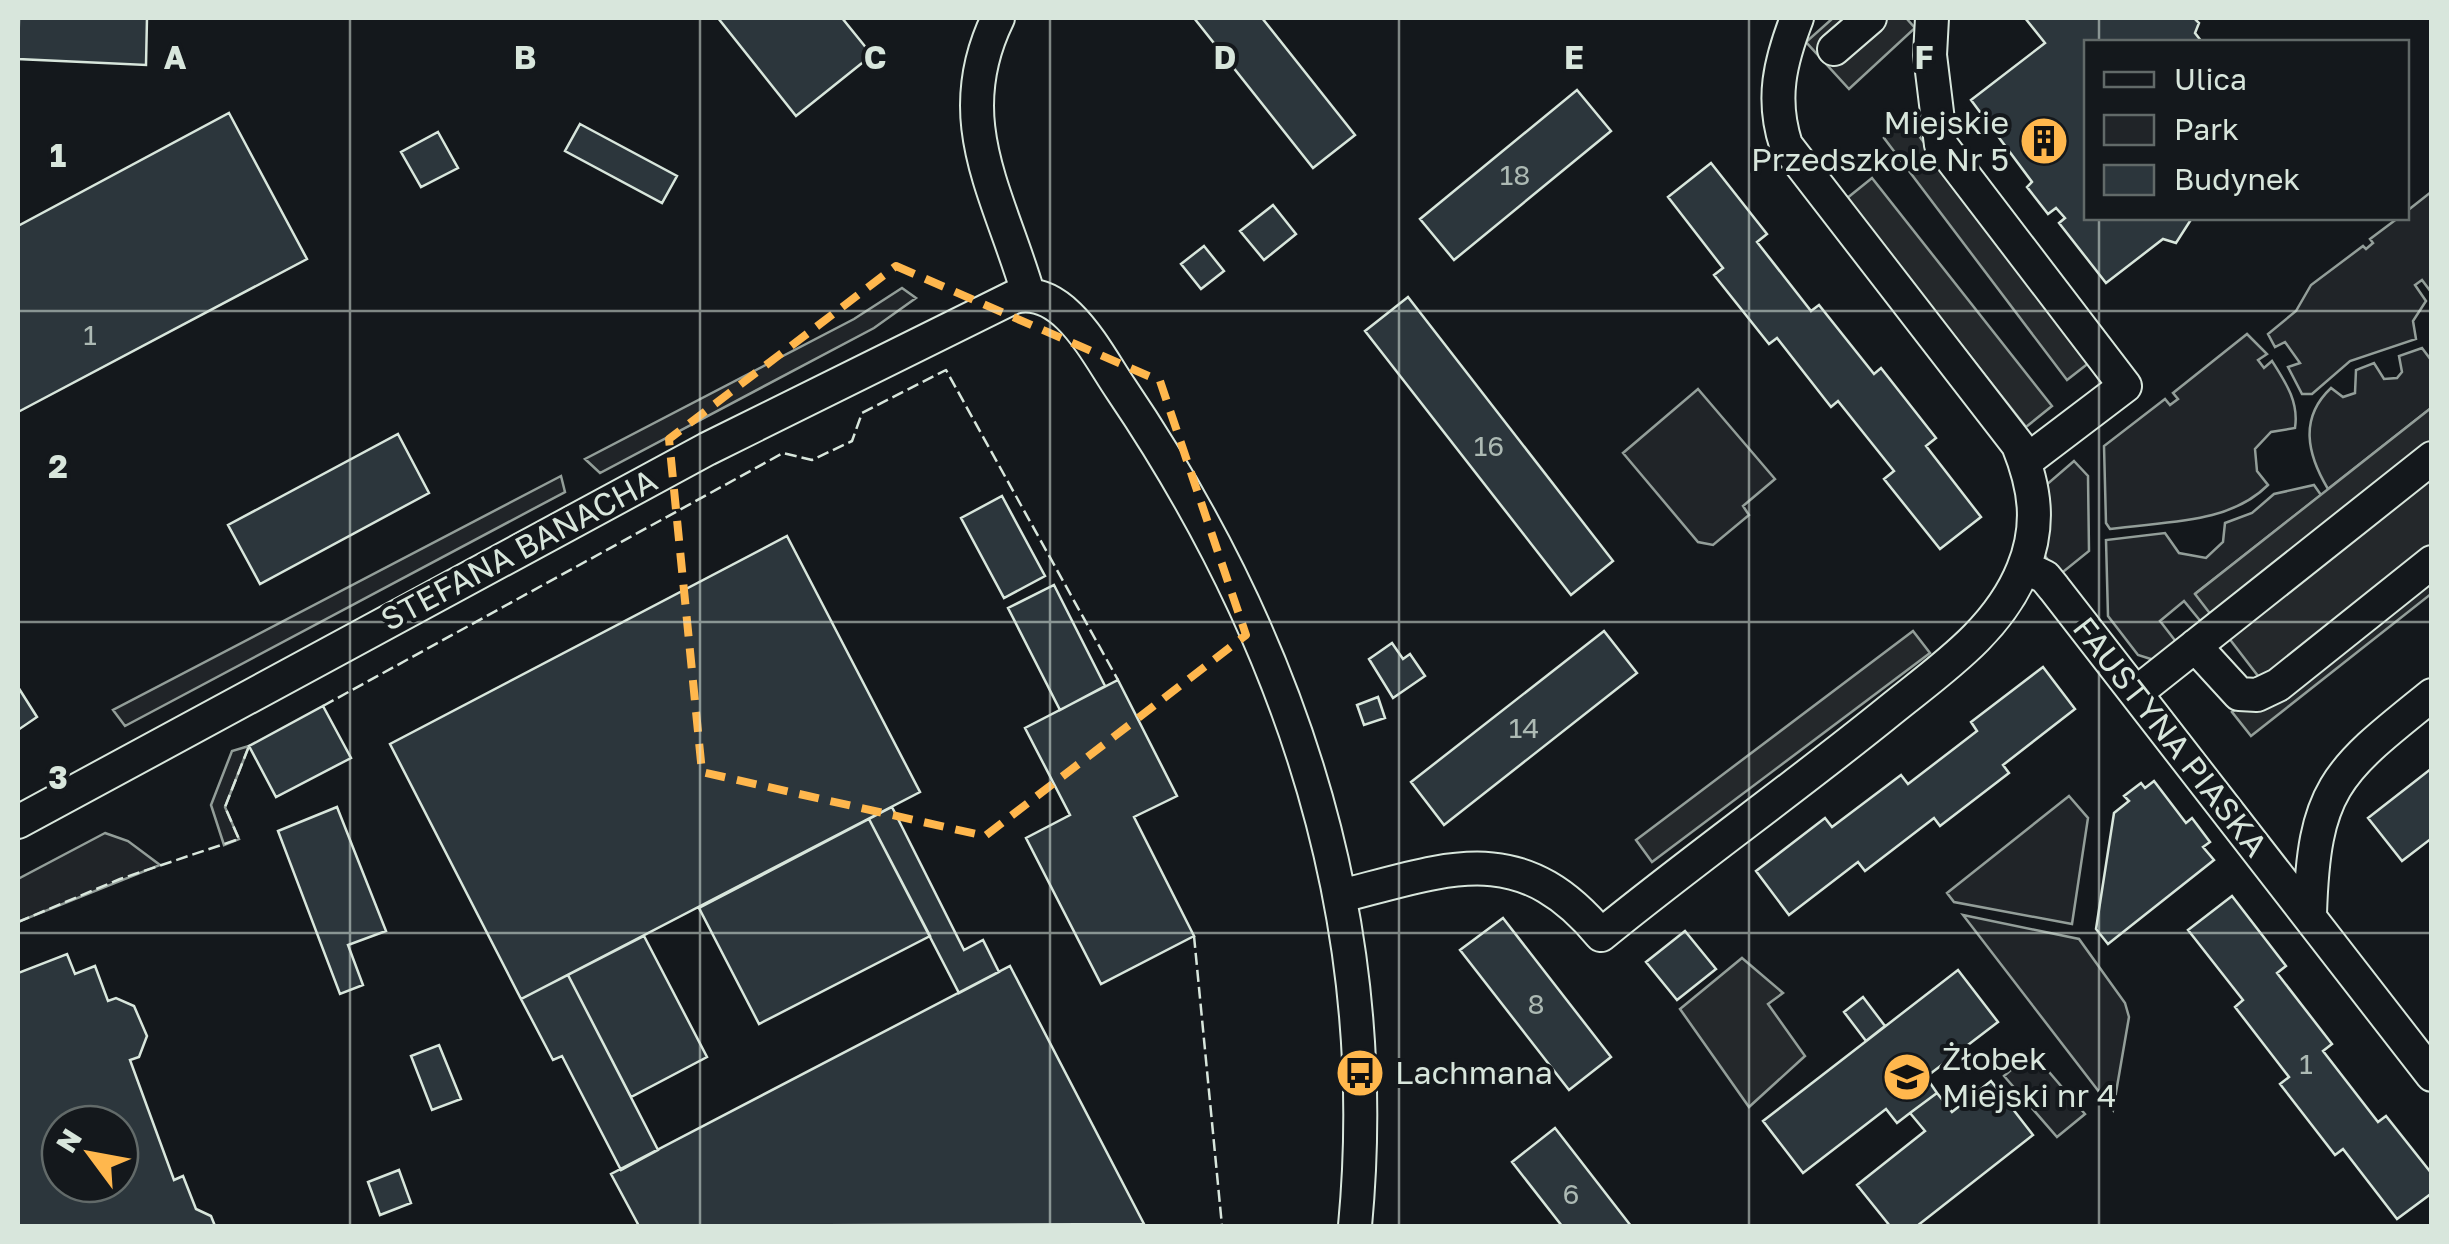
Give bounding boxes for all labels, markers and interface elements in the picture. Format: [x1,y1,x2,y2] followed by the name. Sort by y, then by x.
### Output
[164,38,187,76] text: A
[514,38,536,76] text: B
[864,38,886,76] text: C
[1214,38,1236,76] text: D
[1564,38,1584,76] text: E
[1914,38,1934,76] text: F
[2084,40,2409,220] legend
[2174,61,2247,97] text: Ulica
[1751,103,2009,178] place label: Miejskie Przedszkole Nr 5
[2174,111,2239,147] text: Park
[2018,115,2070,167] building icon: Miejskie Przedszkole Nr 5
[50,136,66,174] text: 1
[1500,158,1530,191] house number: 18
[2174,161,2300,197] text: Budynek
[83,318,97,351] house number: 1
[1474,429,1504,462] house number: 16
[48,447,68,485] text: 2
[374,460,663,638] street label: STEFANA BANACHA
[2066,609,2276,864] street label: FAUSTYNA PIASKA
[1509,711,1539,744] house number: 14
[48,758,68,796] text: 3
[1527,987,1545,1020] house number: 8
[1942,1039,2117,1114] place label: Żłobek Miejski nr 4
[1334,1047,1386,1099] bus stop icon: Lachmana
[2299,1047,2313,1080] house number: 1
[1881,1051,1933,1103] school or university icon: Żłobek Miejski nr 4
[1395,1053,1553,1091] place label: Lachmana
[40,1104,140,1204] north arrow
[49,1123,88,1158] text: N
[1563,1177,1579,1210] house number: 6

